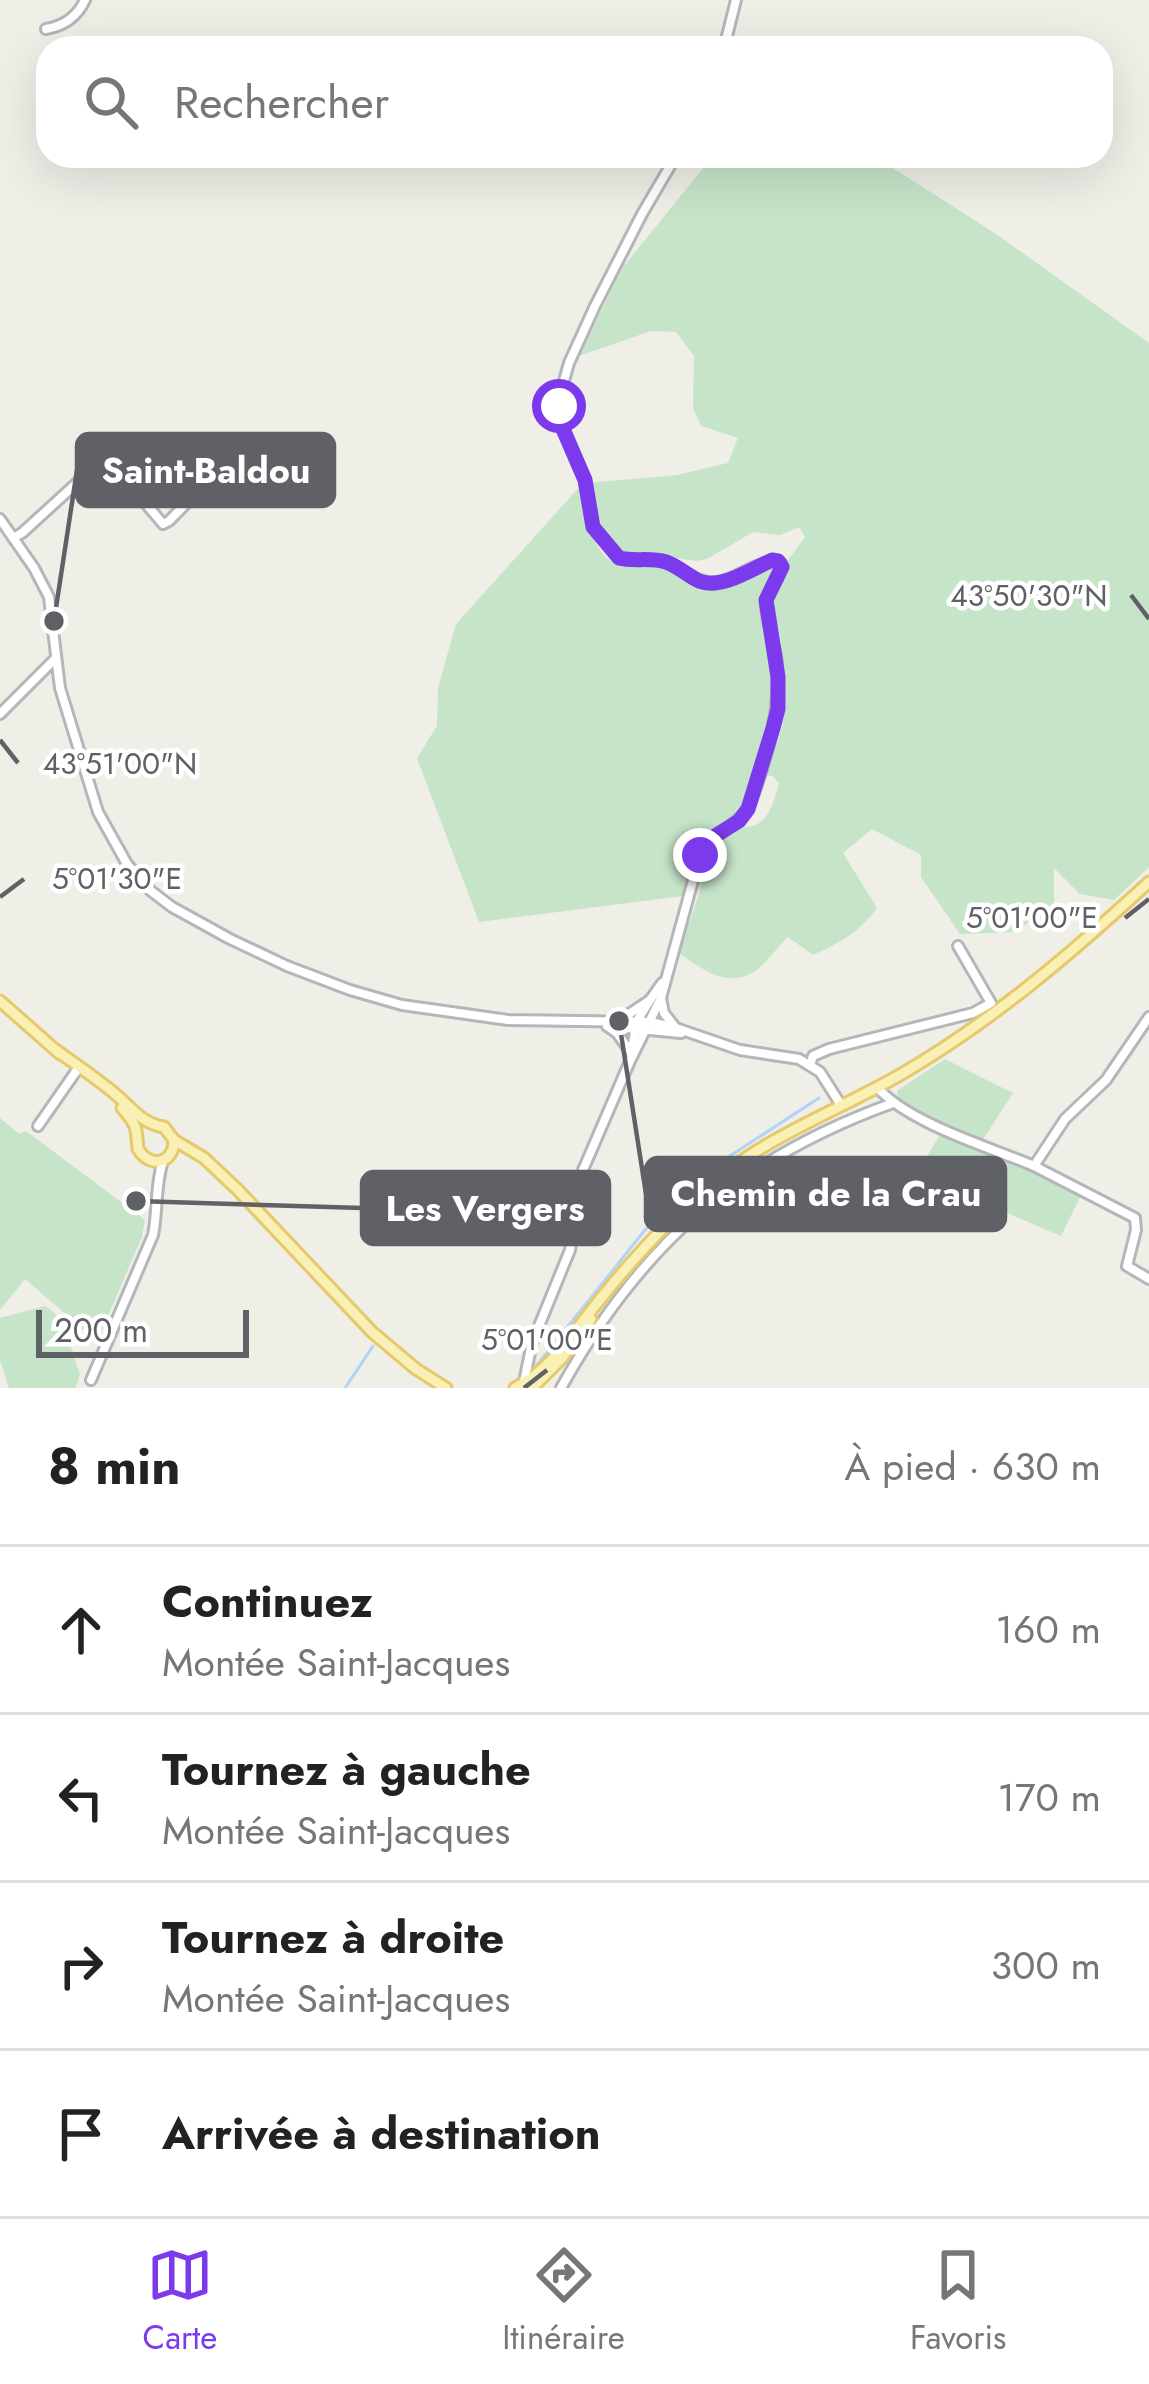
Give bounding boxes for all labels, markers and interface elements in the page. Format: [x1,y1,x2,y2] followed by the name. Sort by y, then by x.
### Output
[36,36,1113,168] search box
[78,69,144,135] icon: search
[174,70,389,135] text: Rechercher
[532,379,586,433] route start
[77,434,334,506] callout: Saint-Baldou
[101,444,311,496] text: Saint-Baldou
[950,574,1108,617] text: 43°50'30"N
[43,742,197,785] text: 43°51'00"N
[673,828,727,882] route end
[52,857,182,900] text: 5°01'30"E
[966,896,1098,939] text: 5°01'00"E
[646,1158,1005,1230] callout: Chemin de la Crau
[670,1167,982,1219] text: Chemin de la Crau
[362,1172,609,1244] callout: Les Vergers
[385,1182,585,1234] text: Les Vergers
[36,1304,249,1357] scale bar
[54,1307,148,1354] text: 200 m
[481,1318,613,1361] text: 5°01'00"E
[48,1429,181,1503] text: 8 min
[844,1438,1101,1495] text: À pied · 630 m
[162,1569,373,1634] text: Continuez
[48,1597,114,1663] icon: ahead
[995,1601,1101,1658] text: 160 m
[162,1634,510,1691] text: Montée Saint-Jacques
[162,1737,531,1802] text: Tournez à gauche
[48,1765,114,1831] icon: left
[997,1769,1101,1826] text: 170 m
[162,1802,510,1859] text: Montée Saint-Jacques
[162,1905,504,1970] text: Tournez à droite
[48,1933,114,1999] icon: right
[991,1937,1101,1994] text: 300 m
[162,1970,510,2027] text: Montée Saint-Jacques
[48,2101,114,2167] icon: arrive
[162,2101,601,2166] text: Arrivée à destination
[143,2242,217,2361] tab: Carte
[502,2242,625,2361] tab: Itinéraire
[910,2242,1006,2361] tab: Favoris

